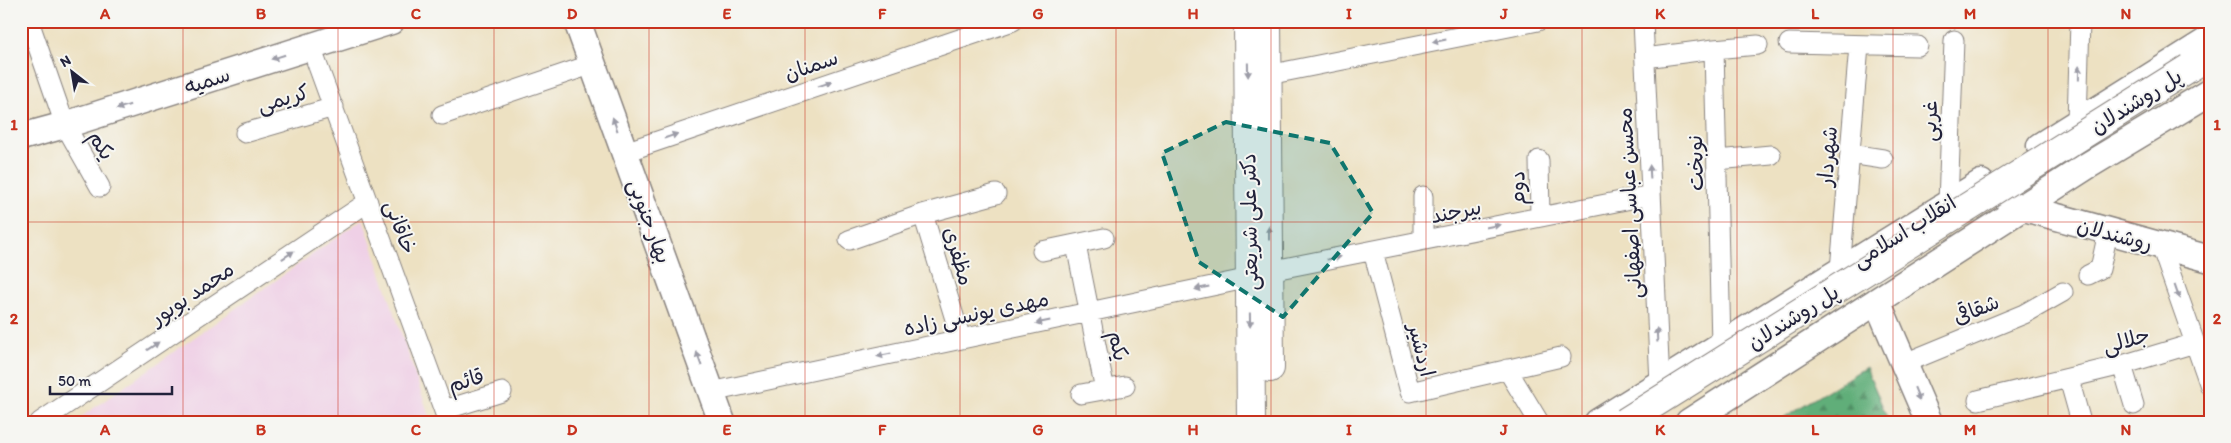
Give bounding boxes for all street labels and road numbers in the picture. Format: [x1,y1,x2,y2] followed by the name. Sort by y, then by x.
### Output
[781,44,841,86] street label: سمنان
[181,61,233,99] street label: سمیه
[2086,63,2187,140] street label: پل روشندلان
[254,79,312,119] street label: کریمی
[1916,100,1944,142] street label: غربی
[1612,107,1648,299] street label: محسن عباسی اصفهانی
[1812,125,1842,189] street label: شهردار
[80,126,120,166] street label: یکم
[1682,135,1709,191] street label: نوبخت
[1235,153,1265,291] street label: دکتر علی شریعتی
[1504,171,1534,205] street label: دوم
[621,175,677,267] street label: بهار جنوبی
[1847,189,1962,275] street label: انقلاب اسلامی
[1428,194,1484,229] street label: بیرجند
[378,197,422,258] street label: خاقانی
[2075,212,2155,256] street label: روشندلان
[939,224,979,288] street label: مظفری
[144,256,239,332] street label: محمد بوبور
[1743,279,1844,356] street label: پل روشندلان
[901,285,1051,343] street label: مهدی یونسی زاده
[1949,289,2003,329] street label: شقاقی
[1403,319,1441,379] street label: اردشیر
[2100,321,2153,361] street label: جلالی
[1100,329,1134,364] street label: یکم
[445,363,488,401] street label: قائم

